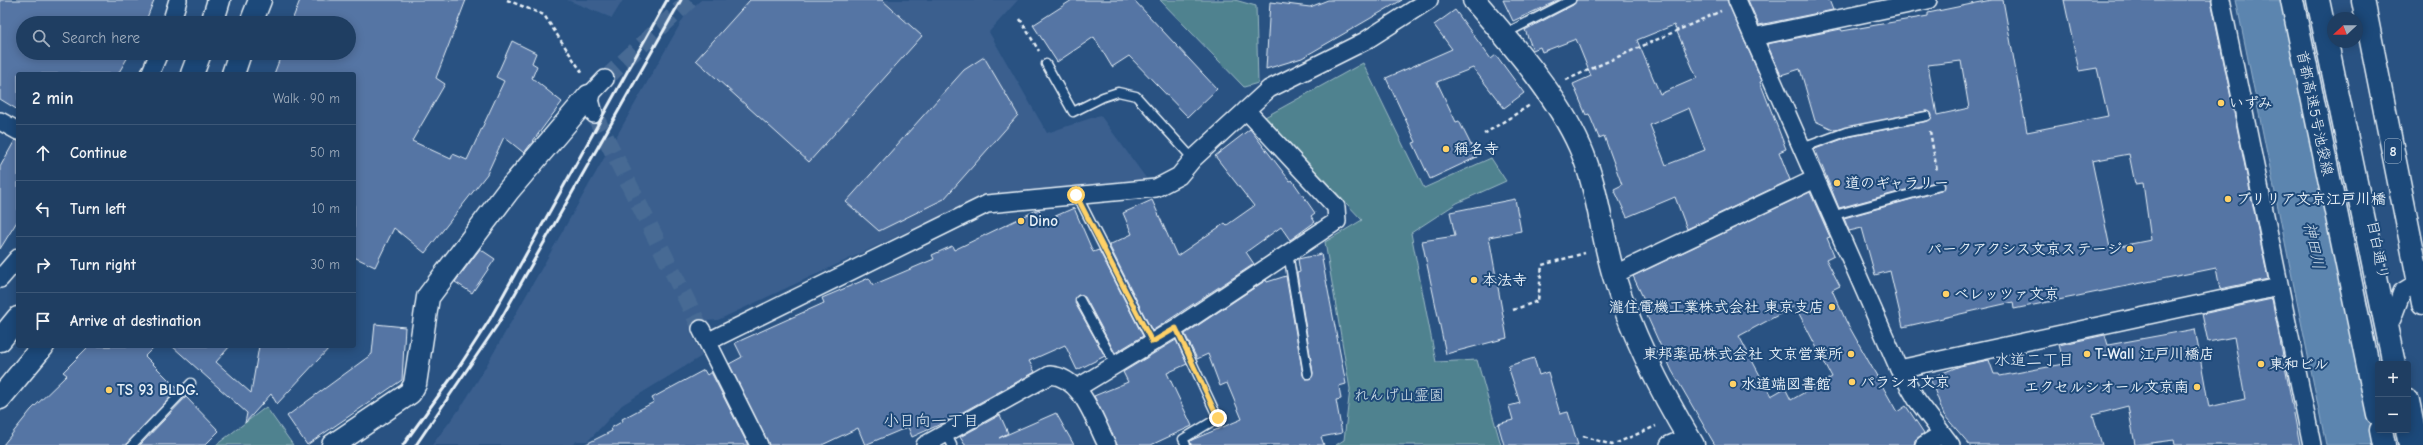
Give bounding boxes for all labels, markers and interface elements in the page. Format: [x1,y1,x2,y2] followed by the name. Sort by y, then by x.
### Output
[2327,12,2363,48] north arrow
[16,16,356,60] search box
[30,27,52,49] icon: search
[62,29,140,47] text: Search here
[2293,48,2337,178] street label: 首都高速5号池袋線
[32,89,73,108] text: 2 min
[273,91,340,106] text: Walk · 90 m
[2229,94,2273,112] place label: いずみ
[2216,98,2226,108] marker: いずみ
[2385,139,2401,163] road number: 8
[1454,140,1499,158] place label: 稱名寺
[32,142,54,164] icon: ahead
[70,144,127,162] text: Continue
[1441,144,1451,154] marker: 稱名寺
[310,145,340,160] text: 50 m
[1845,174,1949,192] place label: 道のギャラリー
[1832,178,1842,188] marker: 道のギャラリー
[1067,186,1085,204] route start
[2236,190,2386,208] place label: ブリリア文京江戸川橋
[2223,194,2233,204] marker: ブリリア文京江戸川橋
[32,198,54,220] icon: left
[70,200,126,218] text: Turn left
[312,201,340,216] text: 10 m
[1029,212,1058,230] place label: Dino
[1016,216,1026,226] marker: Dino
[2363,219,2393,281] street label: 目白通り
[2300,221,2328,271] water label: 神田川
[1927,240,2122,258] place label: パークアクシス文京ステージ
[2125,244,2135,254] marker: パークアクシス文京ステージ
[32,254,54,276] icon: right
[70,256,136,274] text: Turn right
[310,257,340,272] text: 30 m
[1482,271,1527,289] place label: 本法寺
[1469,275,1479,285] marker: 本法寺
[1954,285,2059,303] place label: ベレッツァ文京
[1941,289,1951,299] marker: ベレッツァ文京
[1609,298,1824,316] place label: 瀧住電機工業株式会社 東京支店
[1827,302,1837,312] marker: 瀧住電機工業株式会社 東京支店
[32,310,54,332] icon: arrive
[70,312,201,330] text: Arrive at destination
[1643,345,1843,363] place label: 東邦薬品株式会社 文京営業所
[2095,345,2215,363] place label: T-Wall 江戸川橋店
[1846,349,1856,359] marker: 東邦薬品株式会社 文京営業所
[2082,349,2092,359] marker: T-Wall 江戸川橋店
[1994,351,2074,369] district label: 水道二丁目
[2269,355,2329,373] place label: 東和ビル
[2256,359,2266,369] marker: 東和ビル
[2375,361,2411,433] map controls
[2375,361,2411,397] button: +
[1860,373,1950,391] place label: パラシオ文京
[1741,375,1831,393] place label: 水道端図書館
[1847,377,1857,387] marker: パラシオ文京
[2024,378,2189,396] place label: エクセルシオール文京南
[1728,379,1738,389] marker: 水道端図書館
[117,381,199,399] place label: TS 93 BLDG.
[2192,382,2202,392] marker: エクセルシオール文京南
[104,385,114,395] marker: TS 93 BLDG.
[1354,386,1444,404] park label: れんげ山霊園
[2375,397,2411,433] button: −
[1209,409,1227,427] route end
[883,412,979,430] district label: 小日向一丁目

